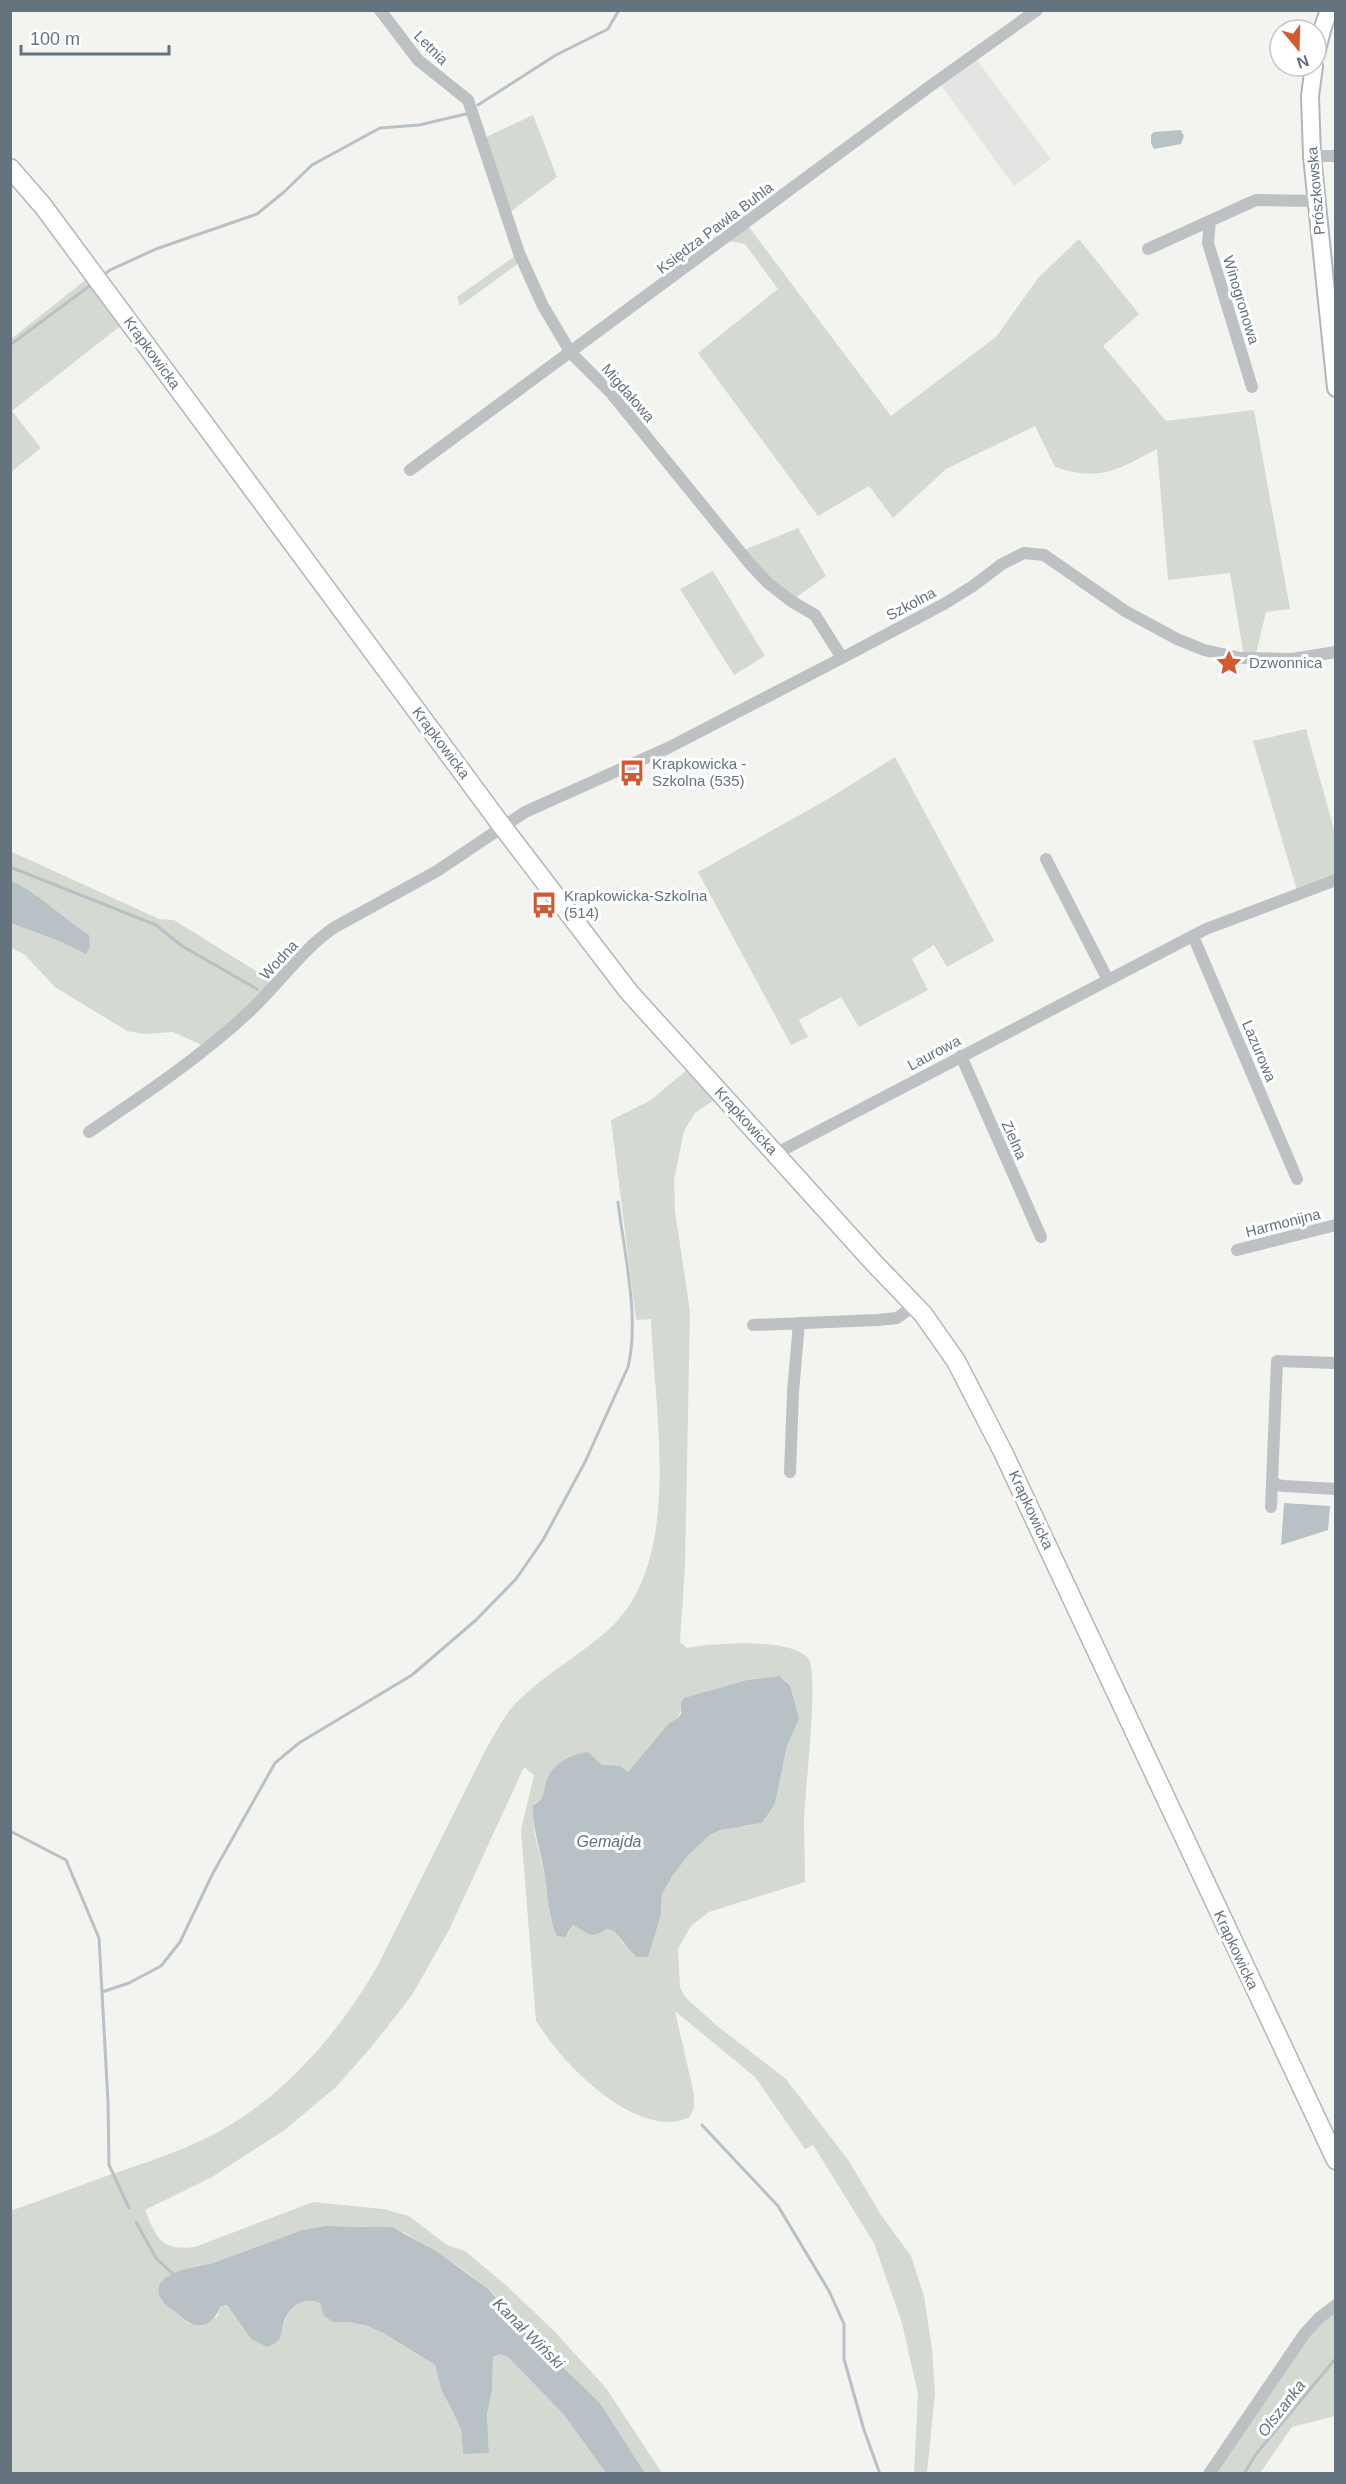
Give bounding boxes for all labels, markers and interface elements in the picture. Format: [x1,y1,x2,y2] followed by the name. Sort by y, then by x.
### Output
[21,18,170,56] scale bar
[1268,18,1328,78] north arrow
[411,27,452,69] street label: Letnia
[30,29,80,49] text: 100 m
[1294,52,1311,72] text: N
[1303,146,1328,236] street label: Prószkowska
[653,178,777,277] street label: Księdza Pawła Buhla
[1220,254,1263,347] street label: Winogronowa
[121,313,185,393] street label: Krapkowicka
[598,360,659,426] street label: Migdałowa
[883,583,939,624] street label: Szkolna
[1214,648,1244,678] place icon: Dzwonnica
[1249,654,1323,671] place label: Dzwonnica
[409,704,474,782] street label: Krapkowicka
[652,755,746,789] place label: Krapkowicka - Szkolna (535)
[617,758,647,788] bus stop icon: Krapkowicka - Szkolna (535)
[564,887,708,921] place label: Krapkowicka-Szkolna (514)
[529,890,559,920] bus stop icon: Krapkowicka-Szkolna (514)
[256,936,301,983] street label: Wodna
[1239,1018,1280,1085] street label: Lazurowa
[904,1031,964,1074] street label: Laurowa
[712,1083,782,1158] street label: Krapkowicka
[998,1118,1031,1163] street label: Zielna
[1244,1205,1323,1240] street label: Harmonijna
[1006,1468,1057,1553] street label: Krapkowicka
[577,1833,642,1850] water label: Gemajda
[1211,1908,1262,1993] street label: Krapkowicka
[490,2295,568,2372] water label: Kanał Wiński
[1254,2377,1309,2440] water label: Olszanka

